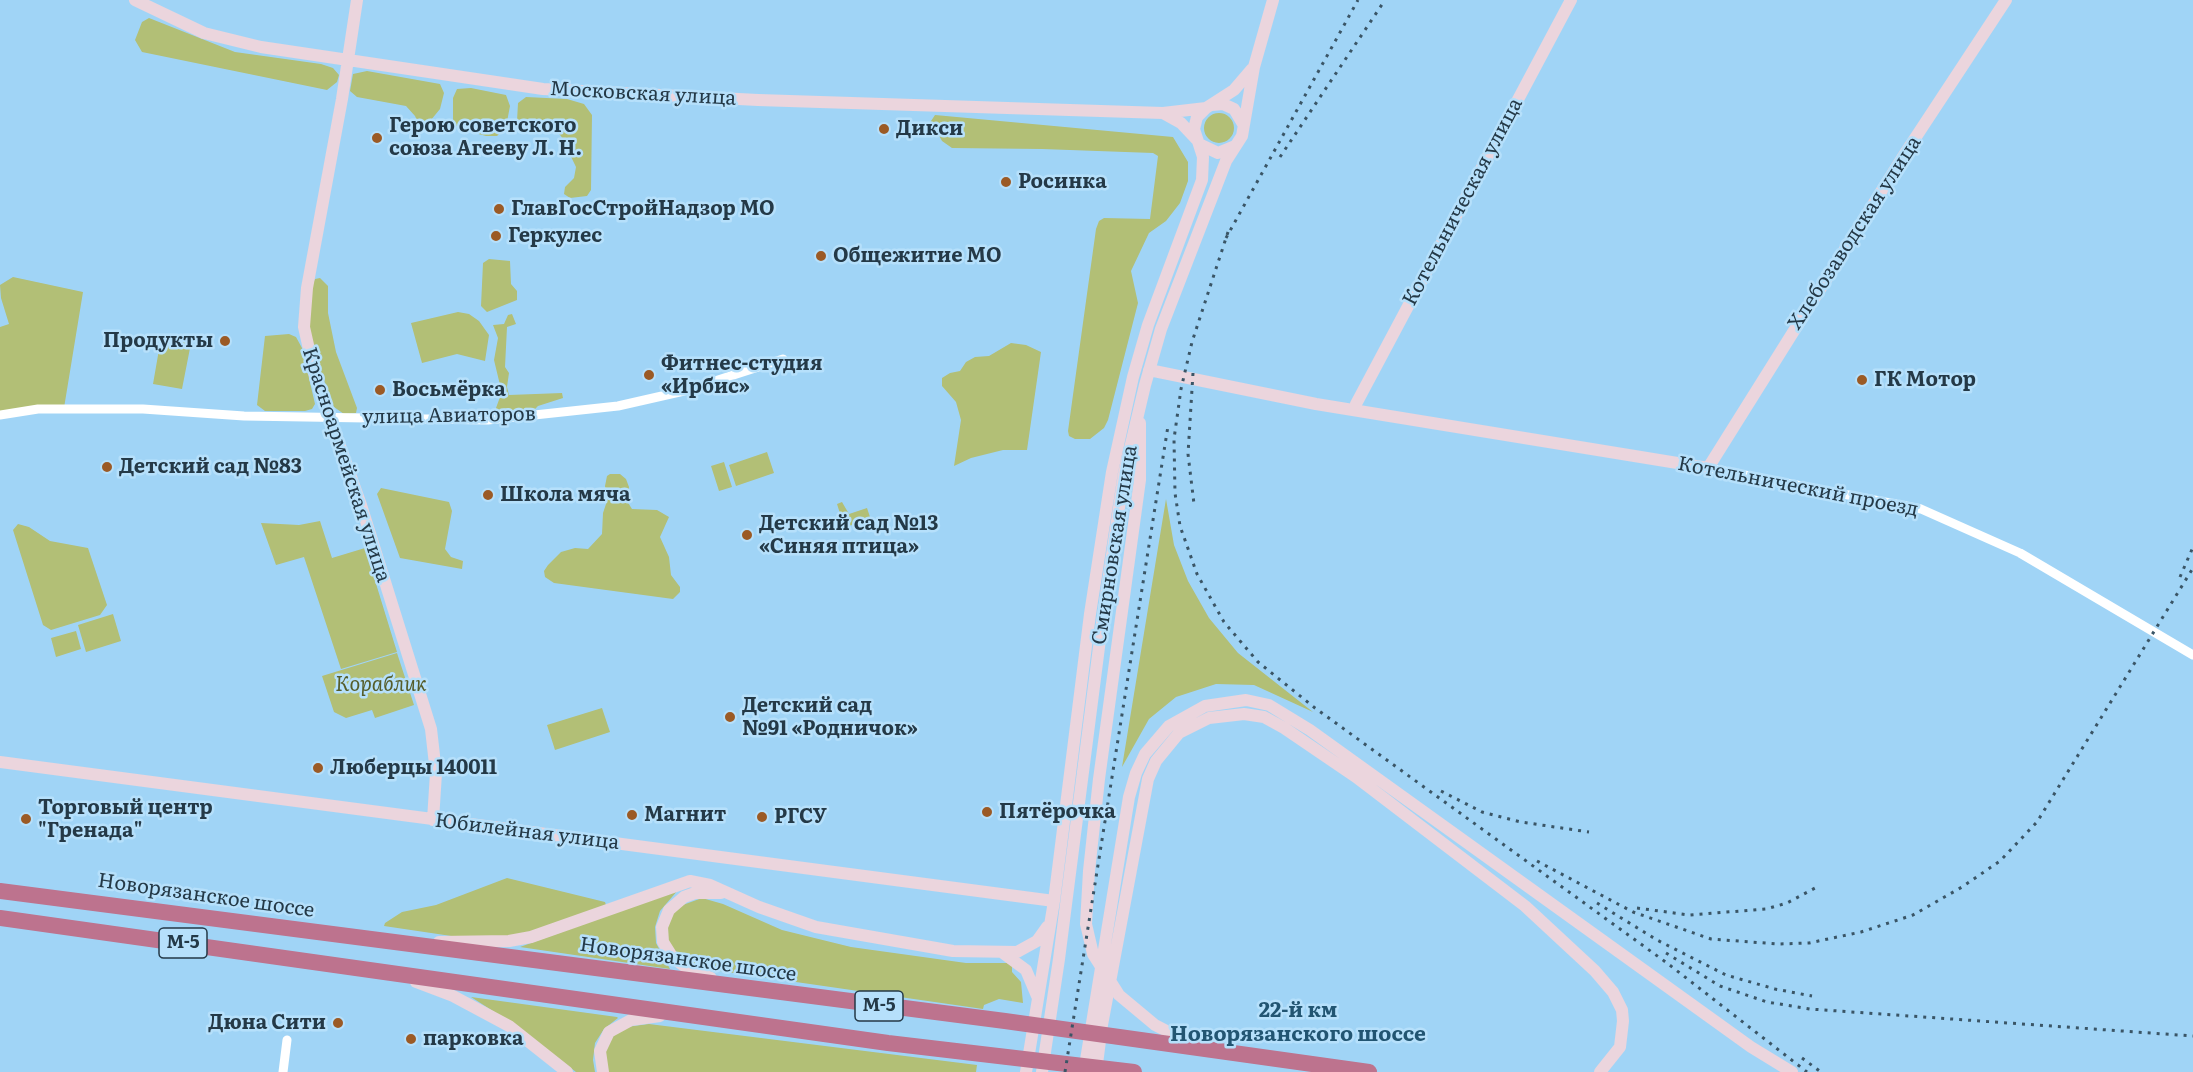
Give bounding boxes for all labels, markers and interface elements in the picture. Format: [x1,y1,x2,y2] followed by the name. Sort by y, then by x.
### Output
[549,77,737,111] street label: Московская улица
[1398,94,1528,310] street label: Котельническая улица
[389,114,582,161] place label: Герою советского союза Агееву Л. Н.
[896,117,963,141] place label: Дикси
[877,122,891,136] marker: Дикси
[370,131,384,145] marker: Герою советского союза Агееву Л. Н.
[1783,132,1927,334] street label: Хлебозаводская улица
[1018,170,1107,194] place label: Росинка
[999,175,1013,189] marker: Росинка
[511,197,775,221] place label: ГлавГосСтройНадзор МО
[492,202,506,216] marker: ГлавГосСтройНадзор МО
[508,224,602,248] place label: Геркулес
[489,229,503,243] marker: Геркулес
[833,244,1001,268] place label: Общежитие МО
[814,249,828,263] marker: Общежитие МО
[103,329,213,353] place label: Продукты
[218,334,232,348] marker: Продукты
[297,345,395,585] street label: Красноармейская улица
[661,352,823,399] place label: Фитнес-студия «Ирбис»
[642,368,656,382] marker: Фитнес-студия «Ирбис»
[1874,368,1976,392] place label: ГК Мотор
[1855,373,1869,387] marker: ГК Мотор
[392,378,506,402] place label: Восьмёрка
[373,383,387,397] marker: Восьмёрка
[362,402,536,430] street label: улица Авиаторов
[1087,443,1143,647] street label: Смирновская улица
[1676,452,1920,522] street label: Котельнический проезд
[119,455,302,479] place label: Детский сад №83
[100,460,114,474] marker: Детский сад №83
[500,483,631,507] place label: Школа мяча
[481,488,495,502] marker: Школа мяча
[759,512,938,559] place label: Детский сад №13 «Синяя птица»
[740,528,754,542] marker: Детский сад №13 «Синяя птица»
[335,673,427,697] park label: Кораблик
[742,694,918,741] place label: Детский сад №91 «Родничок»
[723,710,737,724] marker: Детский сад №91 «Родничок»
[330,756,497,780] place label: Люберцы 140011
[311,761,325,775] marker: Люберцы 140011
[38,796,213,843] place label: Торговый центр "Гренада"
[999,800,1116,824] place label: Пятёрочка
[644,803,726,827] place label: Магнит
[774,805,827,829] place label: РГСУ
[980,805,994,819] marker: Пятёрочка
[625,808,639,822] marker: Магнит
[433,809,621,855] street label: Юбилейная улица
[755,810,769,824] marker: РГСУ
[19,812,33,826] marker: Торговый центр "Гренада"
[96,869,316,923] street label: Новорязанское шоссе
[159,928,207,958] road number: М-5
[578,933,798,987] street label: Новорязанское шоссе
[855,991,903,1021] road number: М-5
[1170,998,1426,1048] district label: 22-й км Новорязанского шоссе
[208,1011,326,1035] place label: Дюна Сити
[331,1016,345,1030] marker: Дюна Сити
[423,1027,524,1051] place label: парковка
[404,1032,418,1046] marker: парковка

